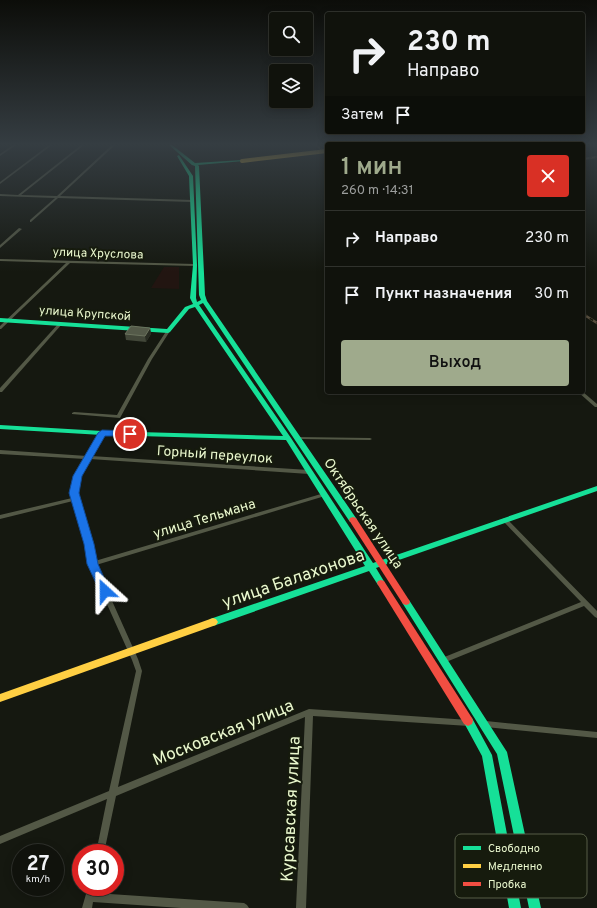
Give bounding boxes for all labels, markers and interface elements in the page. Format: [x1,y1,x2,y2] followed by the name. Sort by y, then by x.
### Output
[269,12,313,108] map controls
[269,12,313,56] button: search
[407,25,490,61] text: 230 m
[341,28,393,80] icon: right
[407,60,479,83] text: Направо
[269,64,313,108] button: layers
[392,104,414,126] icon: arrive
[341,106,384,125] text: Затем
[341,153,402,183] text: 1 мин
[527,155,569,197] button: close
[341,183,413,199] text: 260 m · 14:31
[341,228,363,250] icon: right
[375,229,438,248] text: Направо
[525,229,569,248] text: 230 m
[52,244,144,264] street label: улица Хруслова
[341,284,363,306] icon: arrive
[375,285,512,304] text: Пункт назначения
[534,285,569,304] text: 30 m
[38,303,131,325] street label: улица Крупской
[341,340,569,386] button: Выход
[113,417,147,451] pin
[119,423,141,445] icon: arrive
[156,443,274,468] street label: Горный переулок
[319,455,406,572] street label: Октябрьская улица
[151,496,258,543] street label: улица Тельмана
[219,545,368,615] street label: улица Балахонова
[84,570,126,612] position arrow
[150,696,298,772] street label: Московская улица
[277,735,307,883] street label: Курсавская улица
[455,834,587,898] legend
[488,842,540,856] text: Свободно
[72,844,124,896] speed limit sign: 30
[27,852,49,878] text: 27
[488,860,542,874] text: Медленно
[26,873,50,886] text: km/h
[488,878,527,892] text: Пробка

